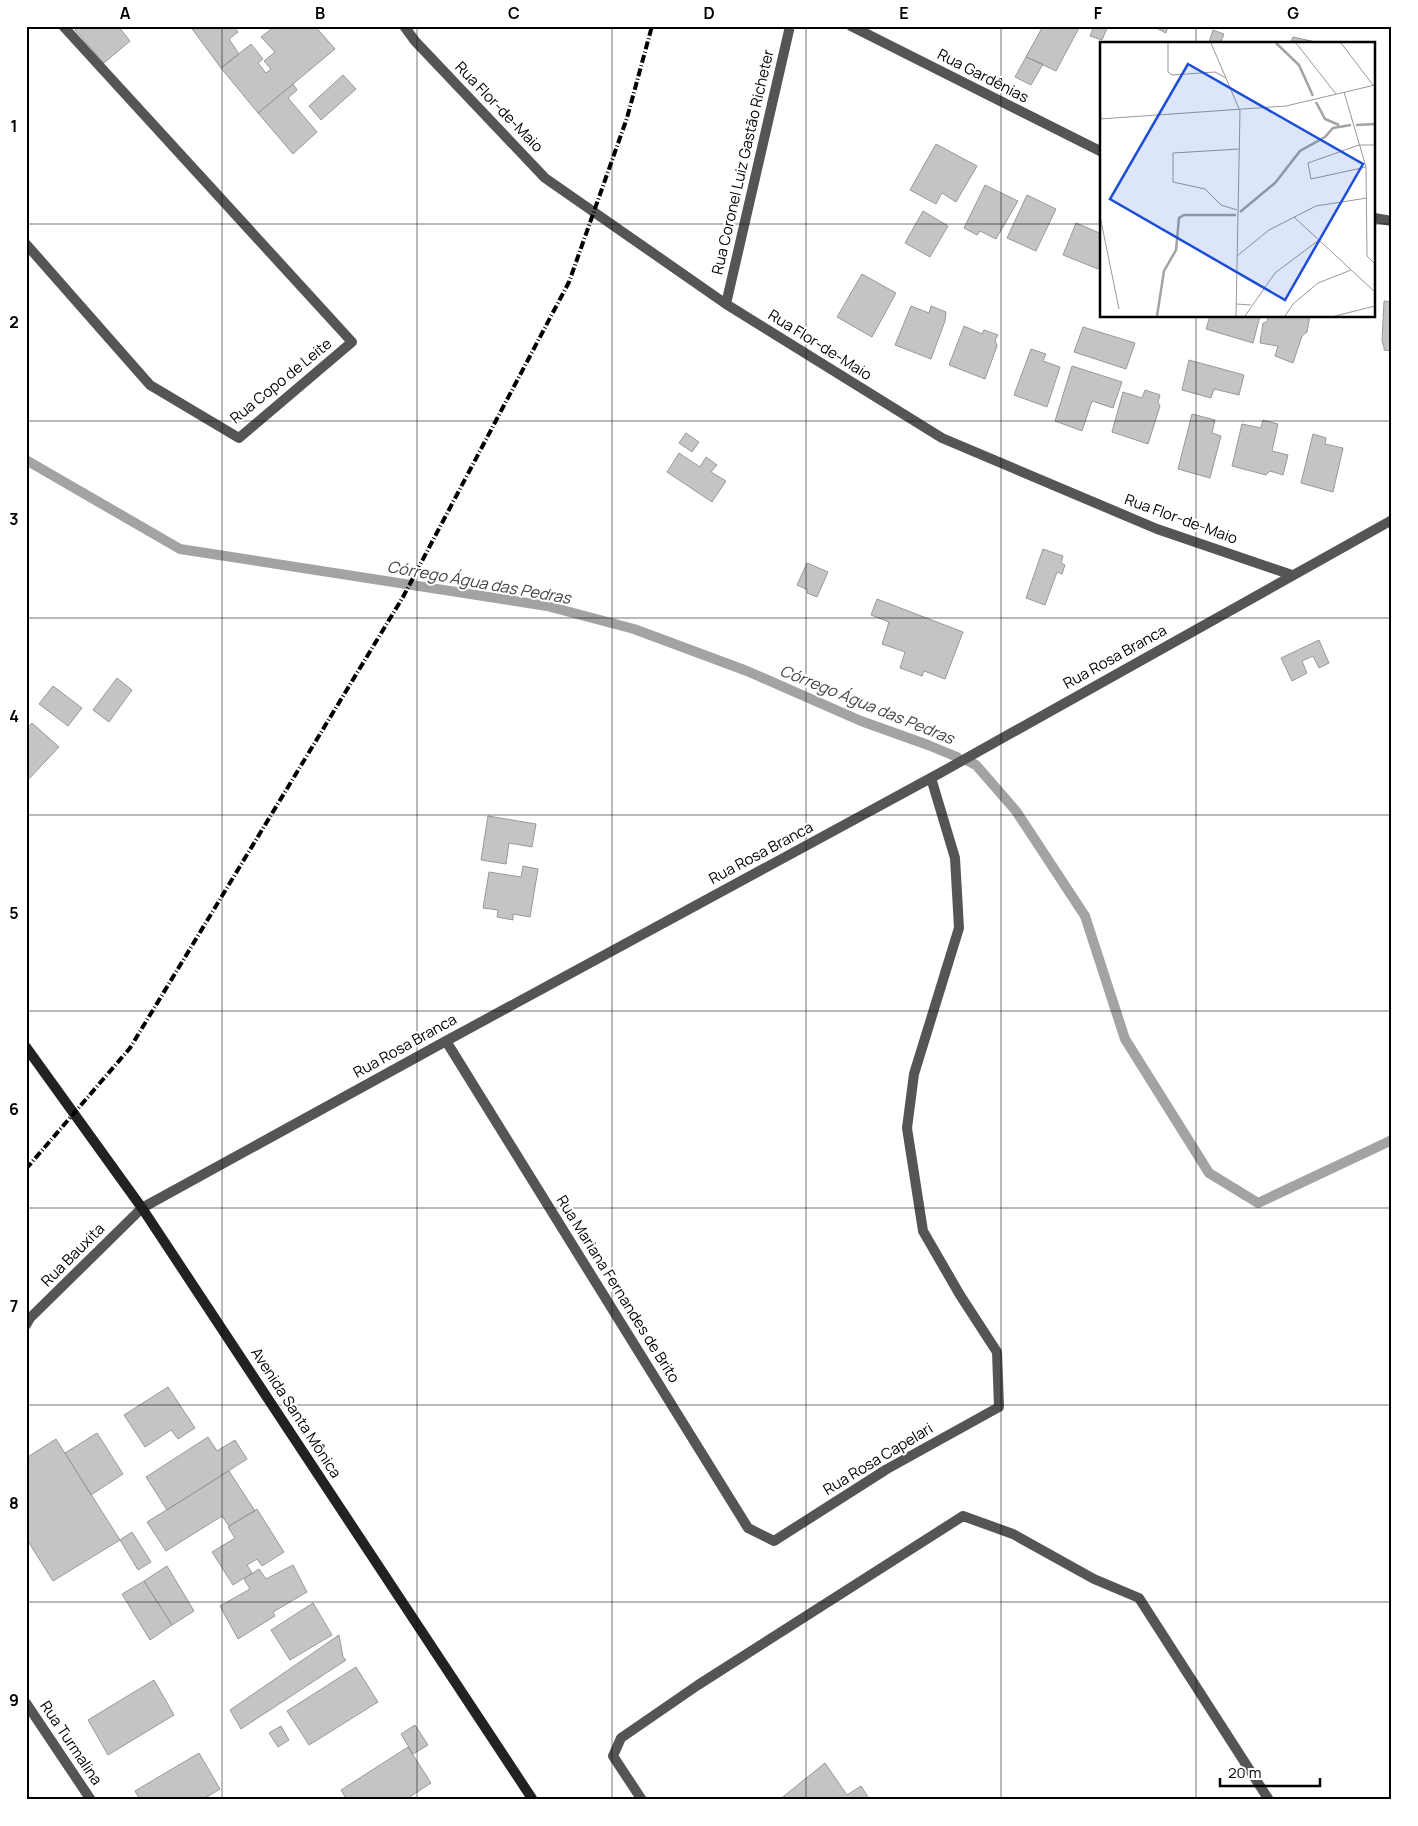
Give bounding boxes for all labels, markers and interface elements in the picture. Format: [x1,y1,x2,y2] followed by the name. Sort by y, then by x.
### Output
[120,2,131,24] text: A
[315,2,325,24] text: B
[508,2,520,24] text: C
[703,2,715,24] text: D
[899,2,909,24] text: E
[1094,2,1103,24] text: F
[1287,2,1299,24] text: G
[1100,42,1376,318] inset map
[934,44,1033,108] street label: Rua Gardênias
[706,47,779,276] street label: Rua Coronel Luiz Gastão Richeter
[451,57,548,157] street label: Rua Flor-de-Maio
[10,115,18,137] text: 1
[764,304,876,385] street label: Rua Flor-de-Maio
[9,311,19,333] text: 2
[225,333,336,428] street label: Rua Copo de Leite
[1122,488,1241,549] street label: Rua Flor-de-Maio
[9,508,19,530] text: 3
[385,555,574,609] water label: Córrego Água das Pedras
[1059,619,1170,694] street label: Rua Rosa Branca
[777,659,959,750] water label: Córrego Água das Pedras
[9,705,19,727] text: 4
[705,816,817,889] street label: Rua Rosa Branca
[9,902,19,924] text: 5
[349,1008,460,1083] street label: Rua Rosa Branca
[9,1098,19,1120] text: 6
[552,1191,685,1387] street label: Rua Mariana Fernandes de Brito
[36,1218,109,1291] street label: Rua Bauxita
[10,1295,18,1317] text: 7
[246,1343,347,1482] street label: Avenida Santa Mônica
[819,1417,937,1500] street label: Rua Rosa Capelari
[9,1492,19,1514] text: 8
[9,1689,19,1711] text: 9
[35,1696,107,1789] street label: Rua Turmalina
[1220,1756,1320,1788] scale bar
[1228,1762,1261,1783] text: 20 m

